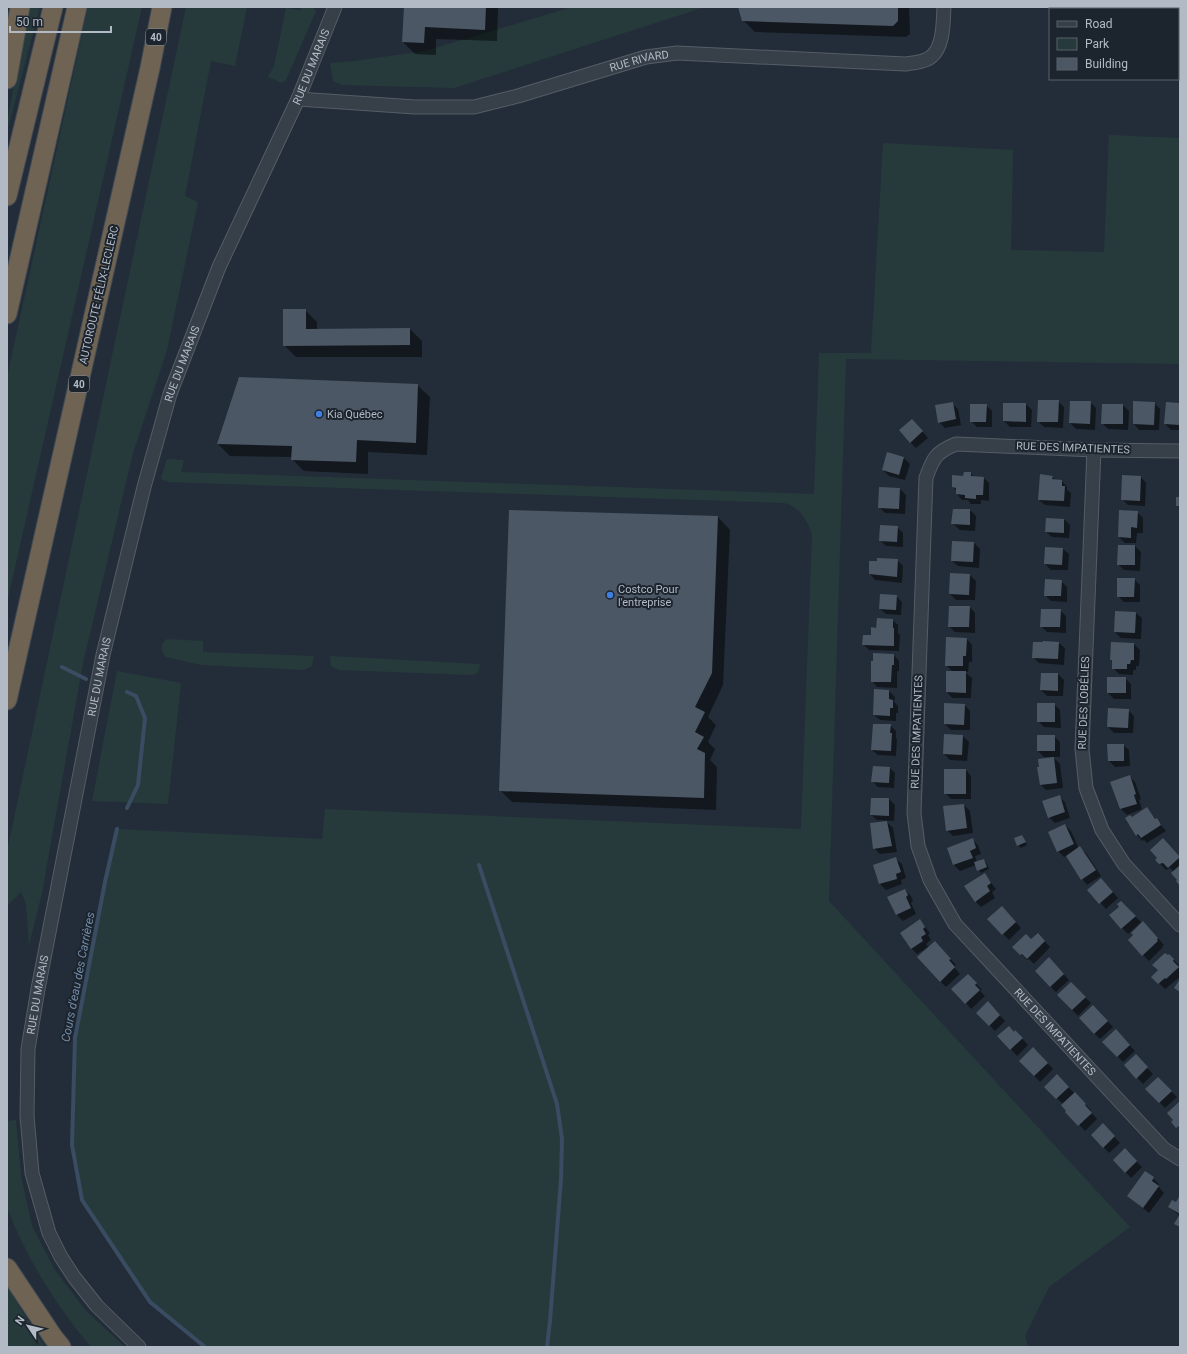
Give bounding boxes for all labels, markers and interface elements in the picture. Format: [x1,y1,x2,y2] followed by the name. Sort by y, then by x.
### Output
[10,8,111,34] scale bar
[1049,8,1179,80] legend
[16,15,43,29] text: 50 m
[1085,17,1113,31] text: Road
[290,27,332,107] street label: RUE DU MARAIS
[146,29,166,45] road number: 40
[1085,37,1110,51] text: Park
[608,48,669,74] street label: RUE RIVARD
[1085,57,1128,71] text: Building
[77,225,121,365] street label: AUTOROUTE FÉLIX-LECLERC
[162,323,202,403] street label: RUE DU MARAIS
[69,376,89,392] road number: 40
[327,408,383,421] place label: Kia Québec
[314,409,324,419] marker: Kia Québec
[1016,440,1131,456] street label: RUE DES IMPATIENTES
[618,583,679,609] place label: Costco Pour l'entreprise
[605,590,615,600] marker: Costco Pour l'entreprise
[85,635,114,717] street label: RUE DU MARAIS
[1076,656,1092,750] street label: RUE DES LOBÉLIES
[909,674,925,789] street label: RUE DES IMPATIENTES
[59,911,97,1043] water label: Cours d'eau des Carrières
[24,954,51,1035] street label: RUE DU MARAIS
[1012,986,1099,1078] street label: RUE DES IMPATIENTES
[8,1306,48,1346] north arrow
[13,1313,28,1327] text: N

